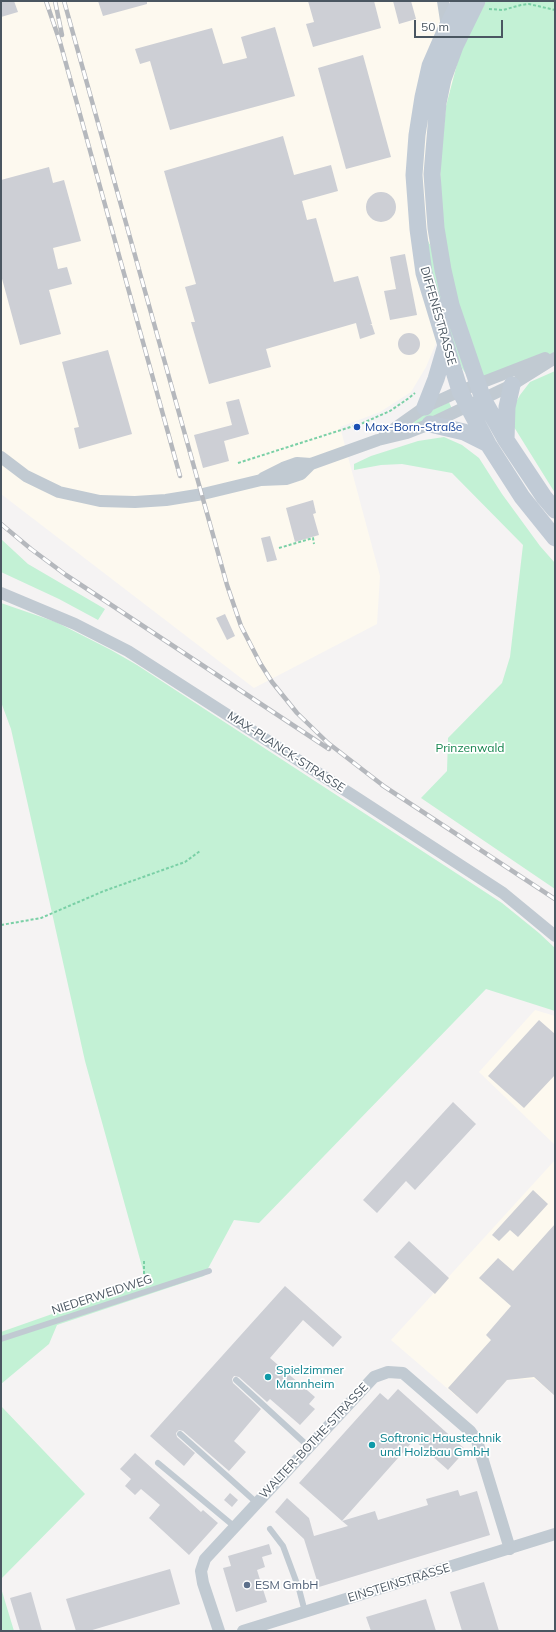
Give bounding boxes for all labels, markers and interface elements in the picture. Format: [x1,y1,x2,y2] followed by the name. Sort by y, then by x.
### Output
[416,12,505,38] scale bar
[421,19,449,34] text: 50 m
[417,265,459,367] street label: DIFFENÉSTRASSE
[365,420,462,434] place label: Max-Born-Straße
[352,422,362,432] marker: Max-Born-Straße
[225,709,347,795] street label: MAX-PLANCK-STRASSE
[435,741,505,755] park label: Prinzenwald
[50,1272,154,1318] street label: NIEDERWEIDWEG
[276,1363,344,1391] place label: Spielzimmer Mannheim
[263,1372,273,1382] marker: Spielzimmer Mannheim
[257,1380,371,1502] street label: WALTER-BOTHE-STRASSE
[380,1431,501,1459] place label: Softronic Haustechnik und Holzbau GmbH
[367,1440,377,1450] marker: Softronic Haustechnik und Holzbau GmbH
[346,1561,452,1605] street label: EINSTEINSTRASSE
[255,1578,319,1592] place label: ESM GmbH
[242,1580,252,1590] marker: ESM GmbH

